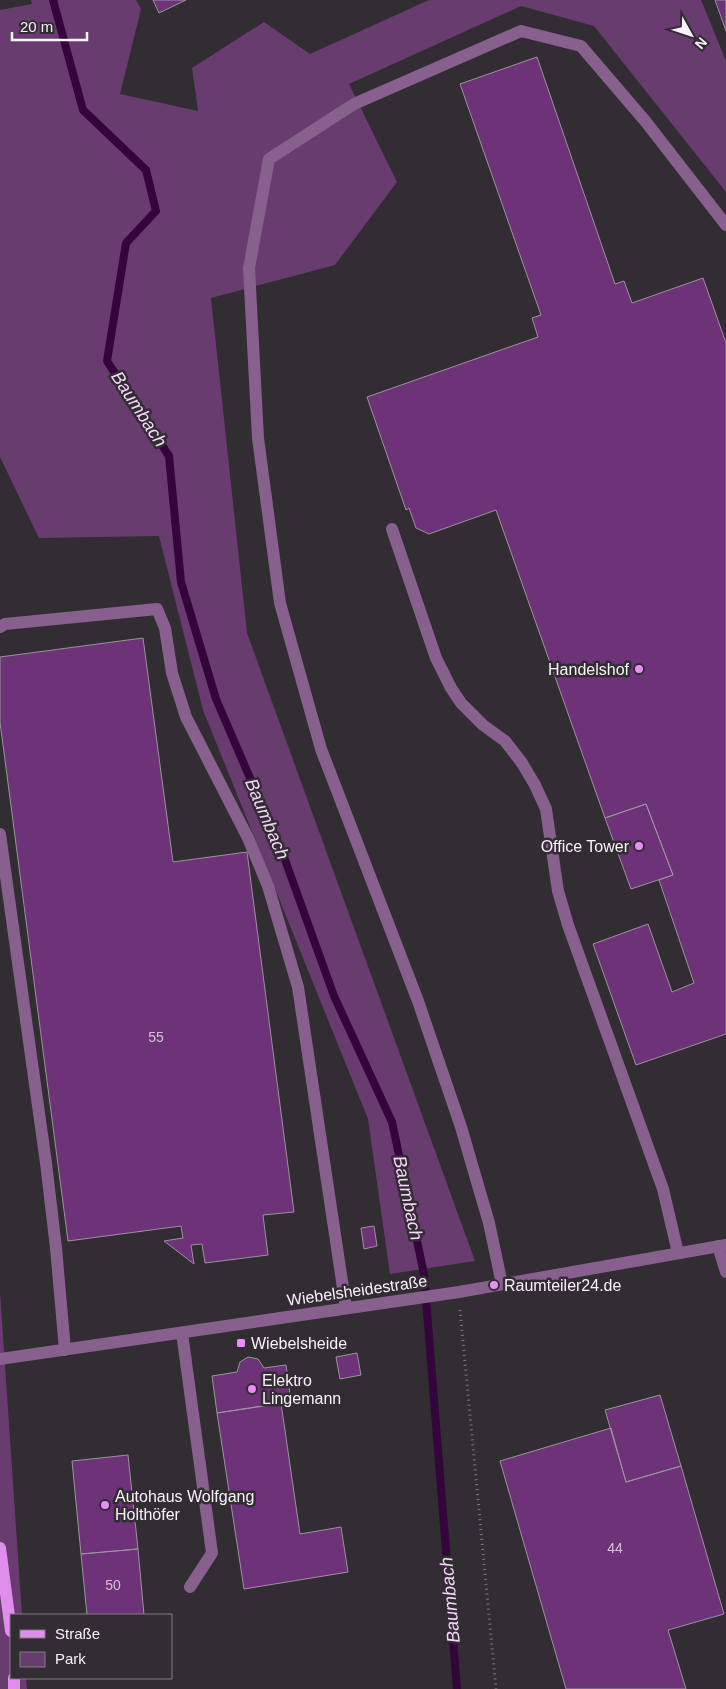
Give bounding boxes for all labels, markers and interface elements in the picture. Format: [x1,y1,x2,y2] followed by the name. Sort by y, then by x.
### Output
[12,10,88,42] scale bar
[666,10,716,60] north arrow
[20,18,53,35] text: 20 m
[692,34,710,52] text: N
[107,367,171,451] water label: Baumbach
[548,661,630,678] place label: Handelshof
[633,663,645,675] marker: Handelshof
[241,775,293,863] water label: Baumbach
[541,838,630,855] place label: Office Tower
[633,840,645,852] marker: Office Tower
[148,1029,164,1045] house number: 55
[389,1154,427,1242] water label: Baumbach
[286,1272,428,1309] street label: Wiebelsheidestraße
[504,1277,622,1294] place label: Raumteiler24.de
[488,1279,500,1291] marker: Raumteiler24.de
[251,1335,347,1352] place label: Wiebelsheide
[235,1337,247,1349] marker: Wiebelsheide
[262,1372,341,1407] place label: Elektro Lingemann
[246,1383,258,1395] marker: Elektro Lingemann
[115,1488,254,1523] place label: Autohaus Wolfgang Holthöfer
[99,1499,111,1511] marker: Autohaus Wolfgang Holthöfer
[607,1540,623,1556] house number: 44
[436,1556,464,1644] water label: Baumbach
[105,1577,121,1593] house number: 50
[10,1614,172,1679] legend
[55,1625,100,1642] text: Straße
[55,1650,86,1667] text: Park

